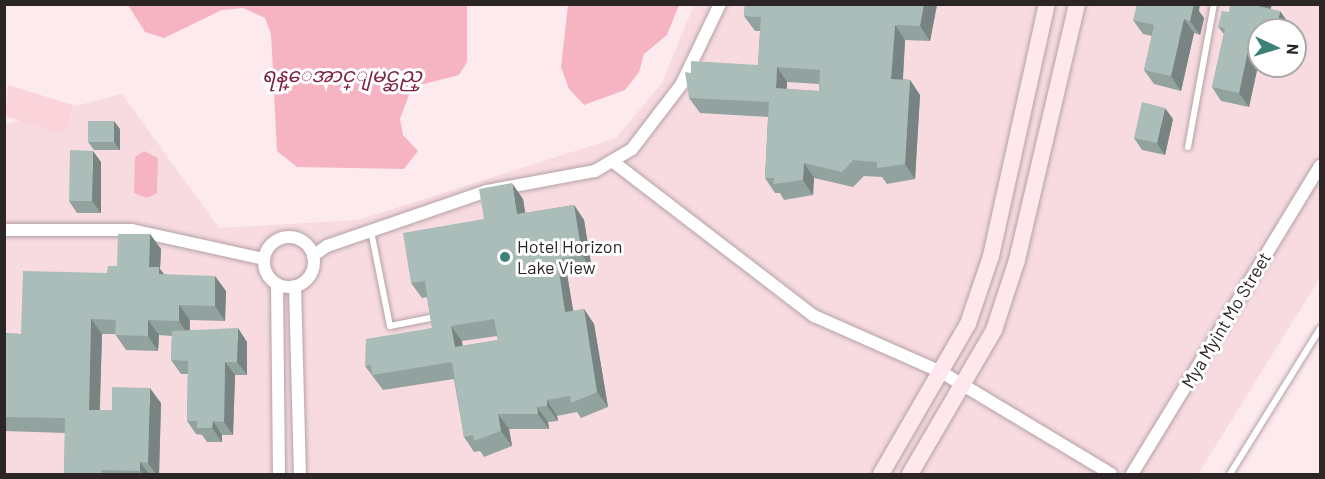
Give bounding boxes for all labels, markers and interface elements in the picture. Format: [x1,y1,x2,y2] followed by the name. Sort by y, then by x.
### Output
[1247,18,1307,78] north arrow
[1284,43,1303,55] text: N
[262,62,422,86] water label: ရန္ေအာင္ျမင္ဆည္
[517,236,622,278] place label: Hotel Horizon Lake View
[1177,248,1275,392] street label: Mya Myint Mo Street
[498,250,512,264] marker: Hotel Horizon Lake View

